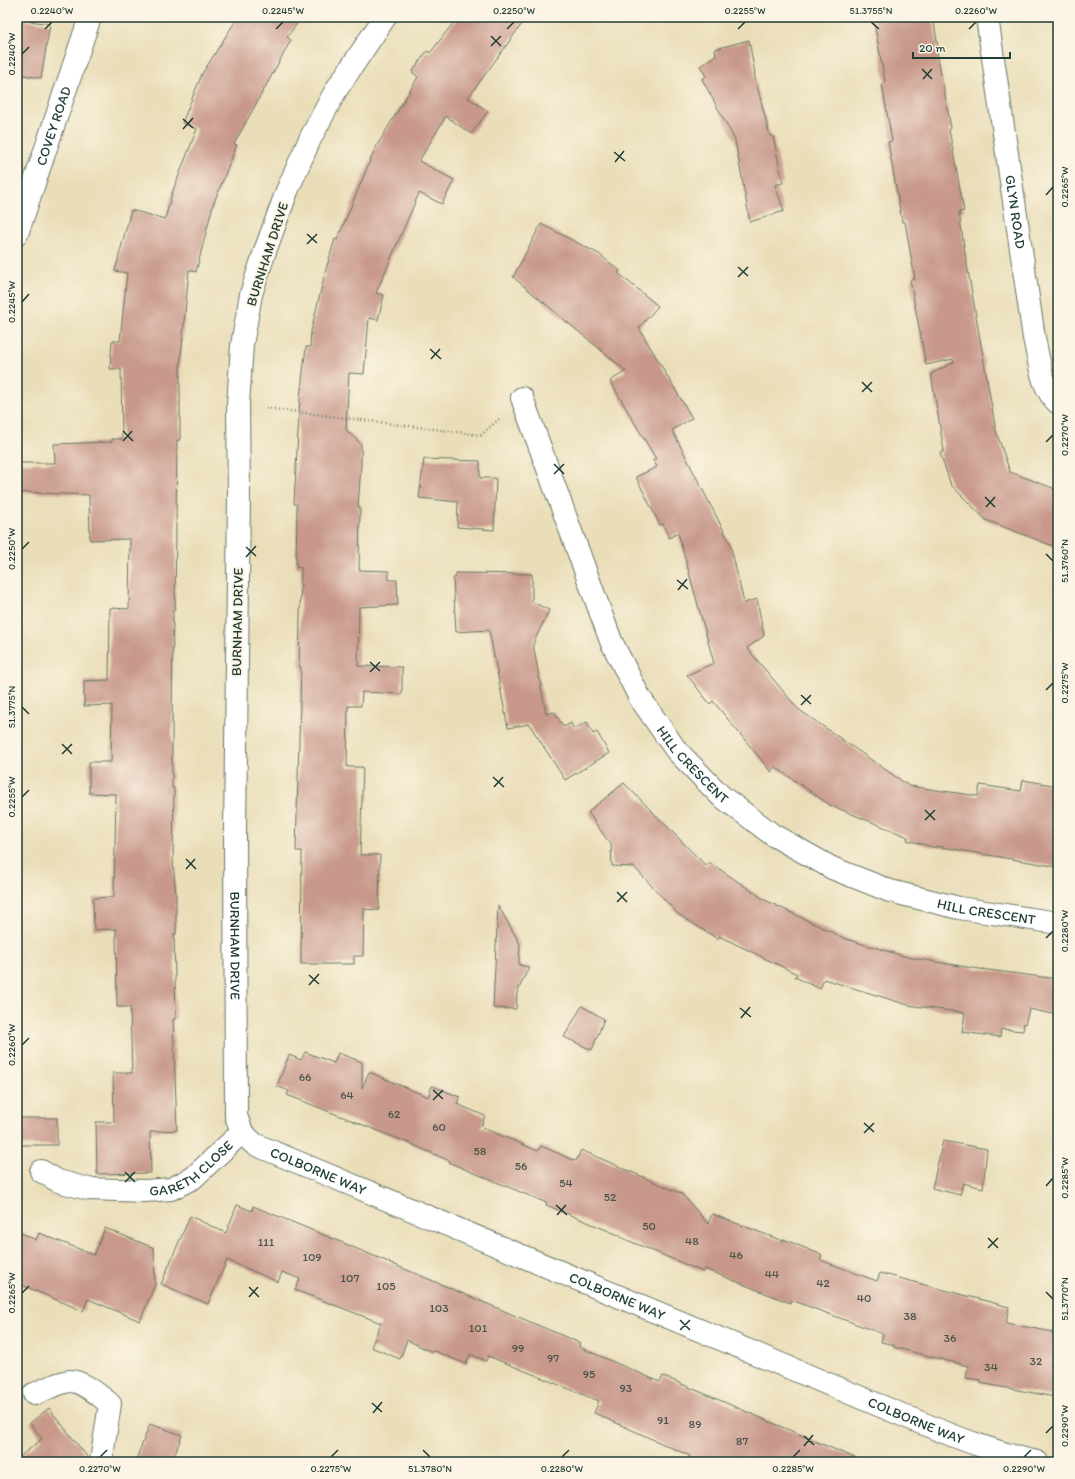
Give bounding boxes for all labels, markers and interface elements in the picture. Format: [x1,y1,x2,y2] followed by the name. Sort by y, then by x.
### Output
[31,4,74,17] text: 0.2240°W
[262,4,304,17] text: 0.2245°W
[493,4,535,17] text: 0.2250°W
[724,4,766,17] text: 0.2255°W
[850,4,893,17] text: 51.3755°N
[955,4,997,17] text: 0.2260°W
[5,32,18,75] text: 0.2240°W
[913,34,1010,60] scale bar
[919,41,946,55] text: 20 m
[33,84,75,168] street label: COVEY ROAD
[1058,166,1071,208] text: 0.2265°W
[1001,174,1029,250] street label: GLYN ROAD
[243,200,292,308] street label: BURNHAM DRIVE
[5,281,18,323] text: 0.2245°W
[1058,414,1071,456] text: 0.2270°W
[5,528,18,570] text: 0.2250°W
[1058,539,1071,583] text: 51.3760°N
[228,567,247,676] street label: BURNHAM DRIVE
[1058,662,1071,703] text: 0.2275°W
[5,685,18,728] text: 51.3775°N
[653,723,732,808] street label: HILL CRESCENT
[5,776,18,818] text: 0.2255°W
[226,891,244,1000] street label: BURNHAM DRIVE
[935,895,1037,929] street label: HILL CRESCENT
[1058,909,1071,952] text: 0.2280°W
[5,1024,18,1066] text: 0.2260°W
[299,1070,311,1084] house number: 66
[340,1088,354,1102] house number: 64
[388,1107,401,1121] house number: 62
[432,1120,446,1134] house number: 60
[149,1137,237,1200] street label: GARETH CLOSE
[267,1144,369,1199] street label: COLBORNE WAY
[474,1144,487,1158] house number: 58
[1058,1157,1071,1199] text: 0.2285°W
[515,1159,527,1173] house number: 56
[559,1176,573,1190] house number: 54
[604,1190,617,1204] house number: 52
[642,1219,656,1233] house number: 50
[685,1234,699,1248] house number: 48
[258,1235,275,1249] house number: 111
[729,1248,743,1262] house number: 46
[302,1250,322,1264] house number: 109
[765,1267,779,1281] house number: 44
[566,1269,668,1324] street label: COLBORNE WAY
[341,1271,359,1285] house number: 107
[5,1272,18,1314] text: 0.2265°W
[816,1276,830,1290] house number: 42
[1058,1277,1071,1321] text: 51.3770°N
[376,1279,396,1293] house number: 105
[857,1291,871,1305] house number: 40
[429,1301,449,1315] house number: 103
[903,1309,917,1323] house number: 38
[469,1321,488,1335] house number: 101
[944,1331,956,1345] house number: 36
[512,1341,524,1355] house number: 99
[547,1351,559,1365] house number: 97
[1030,1354,1043,1368] house number: 32
[984,1360,998,1374] house number: 34
[583,1367,595,1381] house number: 95
[620,1381,633,1395] house number: 93
[865,1394,967,1448] street label: COLBORNE WAY
[1058,1405,1071,1447] text: 0.2290°W
[657,1413,669,1427] house number: 91
[689,1417,701,1431] house number: 89
[736,1434,748,1448] house number: 87
[79,1462,121,1475] text: 0.2270°W
[311,1462,352,1475] text: 0.2275°W
[408,1462,452,1475] text: 51.3780°N
[541,1462,584,1475] text: 0.2280°W
[772,1462,814,1475] text: 0.2285°W
[1003,1462,1045,1475] text: 0.2290°W

